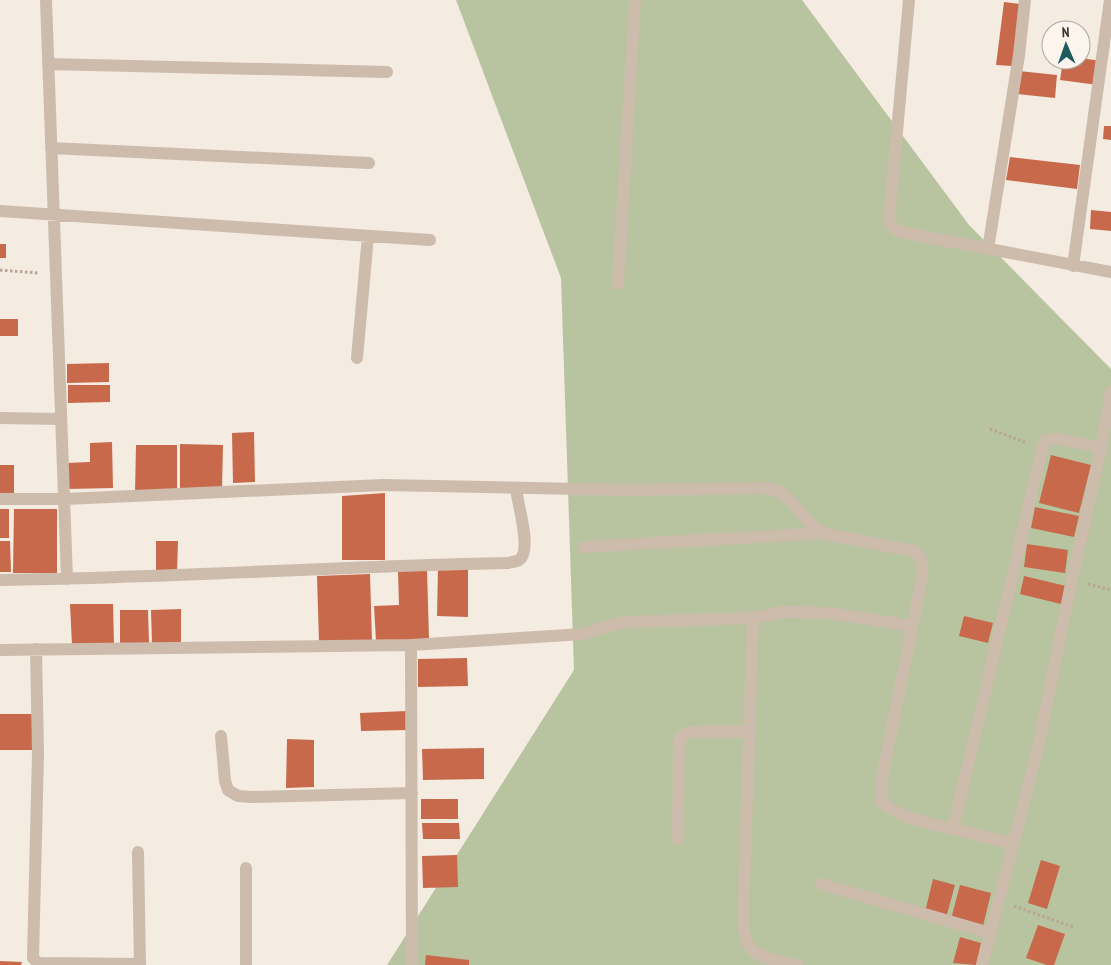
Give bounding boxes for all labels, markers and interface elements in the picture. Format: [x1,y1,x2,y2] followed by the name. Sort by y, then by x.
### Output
[1041,20,1091,70] north arrow
[1061,23,1070,41] text: N

